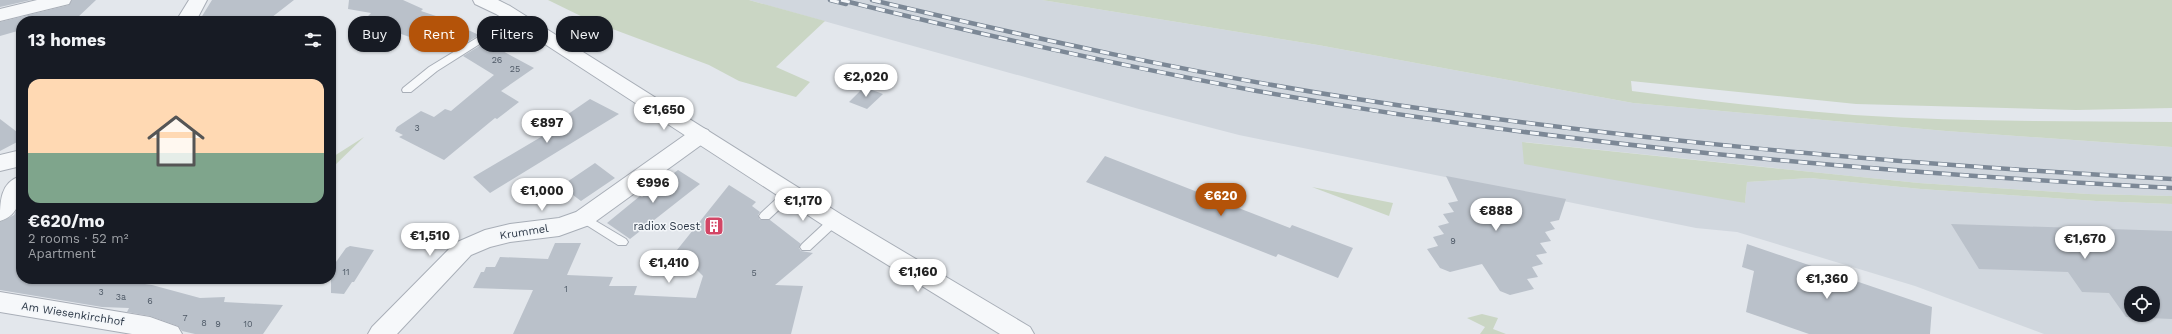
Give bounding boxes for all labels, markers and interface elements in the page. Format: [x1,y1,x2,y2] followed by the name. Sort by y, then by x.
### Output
[348,16,401,52] chip: Buy
[409,16,469,52] chip: Rent
[477,16,548,52] chip: Filters
[556,16,613,52] chip: New
[302,29,324,51] icon: filters
[28,30,106,50] text: 13 homes
[492,55,502,65] house number: 26
[510,64,520,74] house number: 25
[833,64,899,98] pin: €2,020
[843,69,889,84] text: €2,020
[631,97,697,131] pin: €1,650
[643,102,685,117] text: €1,650
[140,105,212,177] icon: home
[523,110,571,144] pin: €897
[531,115,563,130] text: €897
[414,123,420,133] house number: 3
[629,170,677,204] pin: €996
[636,175,670,190] text: €996
[509,178,575,212] pin: €1,000
[520,183,564,198] text: €1,000
[1197,183,1245,217] pin: €620
[770,188,836,222] pin: €1,170
[1204,188,1238,203] text: €620
[784,193,822,208] text: €1,170
[1472,198,1520,232] pin: €888
[1479,203,1513,218] text: €888
[28,211,105,231] text: €620/mo
[703,215,725,237] building icon: radiox Soest
[633,220,700,233] place label: radiox Soest
[499,222,550,242] street label: Krummel
[397,223,463,257] pin: €1,510
[2052,226,2118,260] pin: €1,670
[410,228,450,243] text: €1,510
[28,231,128,246] text: 2 rooms · 52 m²
[2064,231,2106,246] text: €1,670
[1450,236,1456,246] house number: 9
[28,246,96,261] text: Apartment
[636,250,702,284] pin: €1,410
[649,255,689,270] text: €1,410
[885,259,951,293] pin: €1,160
[898,264,938,279] text: €1,160
[1794,266,1860,300] pin: €1,360
[342,267,350,277] house number: 11
[751,268,757,278] house number: 5
[1806,271,1848,286] text: €1,360
[564,284,568,294] house number: 1
[2124,286,2160,322] map controls
[2124,286,2160,322] button: locate
[98,287,104,297] house number: 3
[116,292,126,302] house number: 3a
[147,296,153,306] house number: 6
[21,299,126,329] street label: Am Wiesenkirchhof
[182,313,188,323] house number: 7
[201,318,207,328] house number: 8
[215,319,221,329] house number: 9
[243,319,253,329] house number: 10

